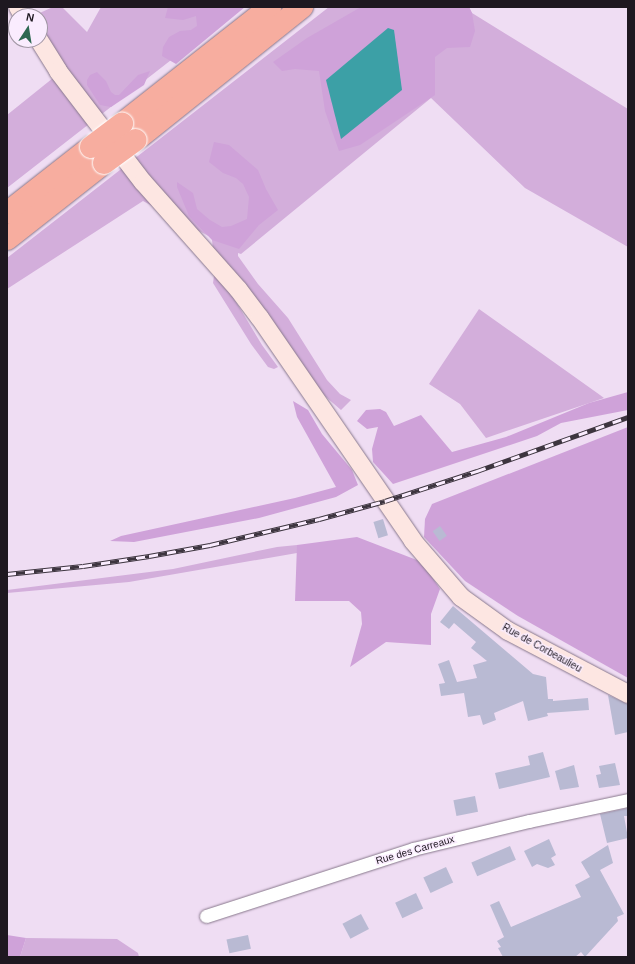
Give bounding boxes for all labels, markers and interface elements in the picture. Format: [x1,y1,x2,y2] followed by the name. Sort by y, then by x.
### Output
[8,8,48,48] north arrow
[25,11,35,24] text: N
[500,621,584,675] street label: Rue de Corbeaulieu
[374,833,456,867] street label: Rue des Carreaux

